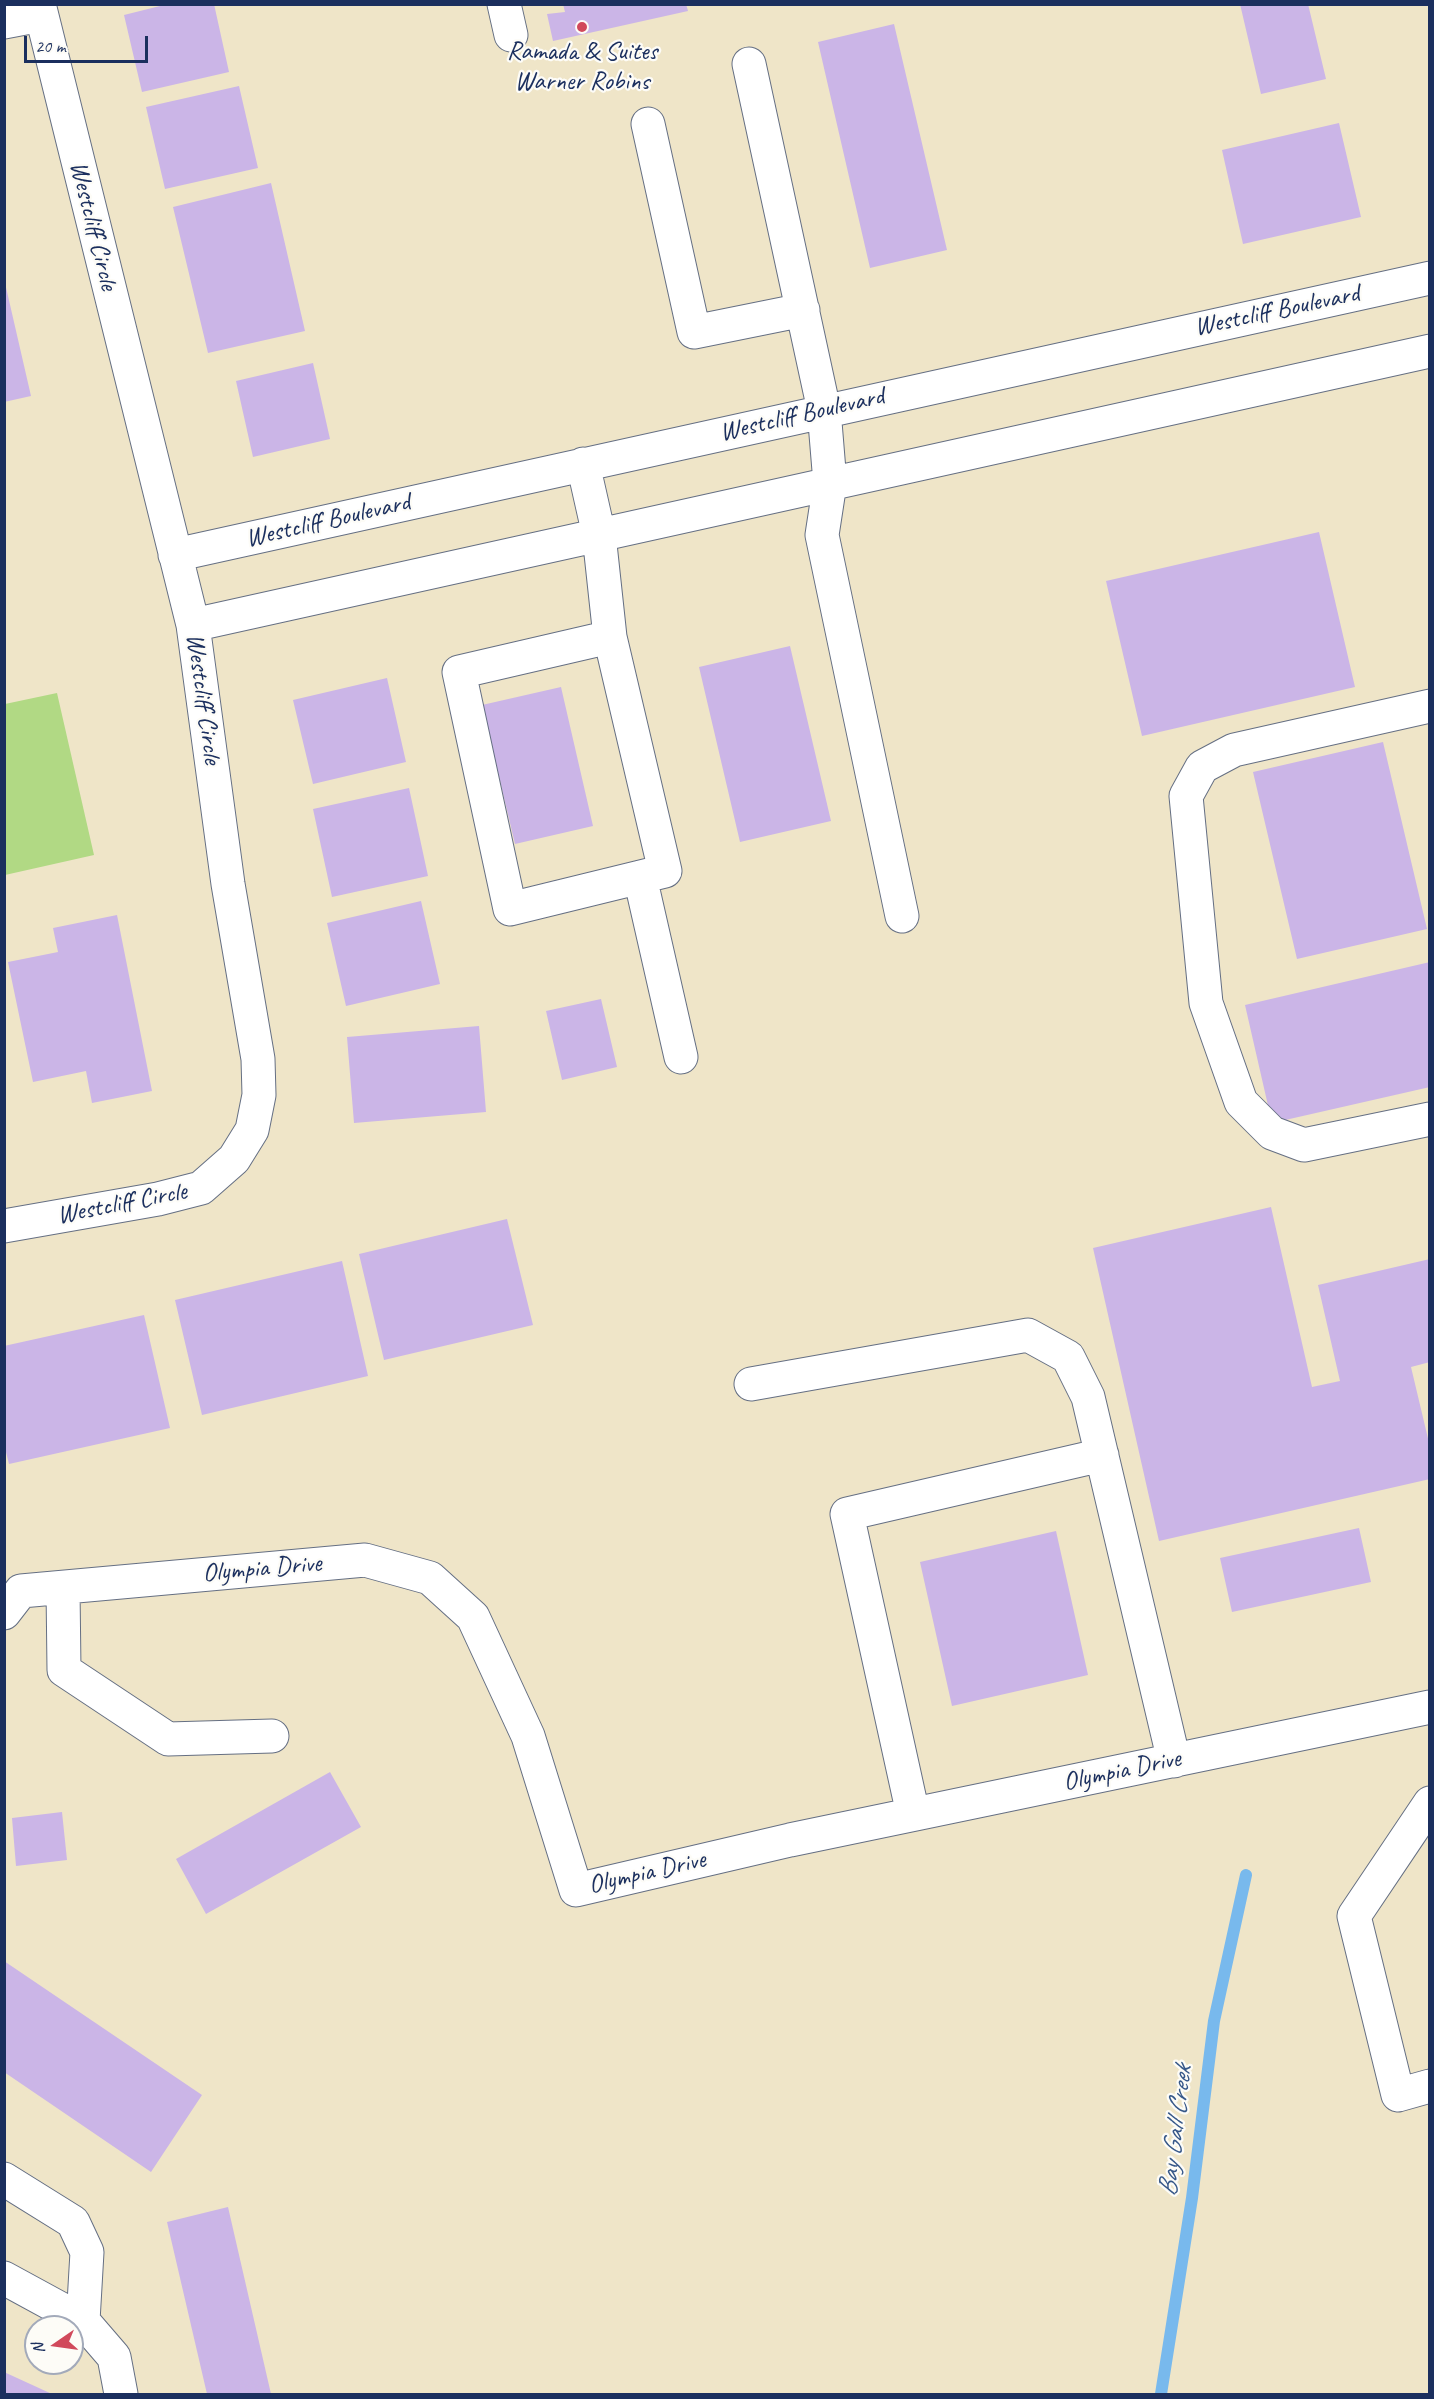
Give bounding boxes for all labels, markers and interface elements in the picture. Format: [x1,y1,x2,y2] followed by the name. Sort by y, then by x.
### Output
[575,20,589,34] marker: Ramada & Suites Warner Robins
[27,24,152,62] scale bar
[35,35,66,57] text: 20 m
[507,36,657,98] place label: Ramada & Suites Warner Robins
[62,158,124,294] street label: Westcliff Circle
[1192,278,1362,344] street label: Westcliff Boulevard
[717,381,887,449] street label: Westcliff Boulevard
[243,487,413,555] street label: Westcliff Boulevard
[178,632,228,766] street label: Westcliff Circle
[54,1176,190,1232] street label: Westcliff Circle
[201,1548,323,1590] street label: Olympia Drive
[1060,1743,1184,1799] street label: Olympia Drive
[585,1844,709,1902] street label: Olympia Drive
[1152,2064,1200,2198] water label: Bay Gall Creek
[24,2315,84,2375] north arrow
[28,2342,49,2356] text: N

